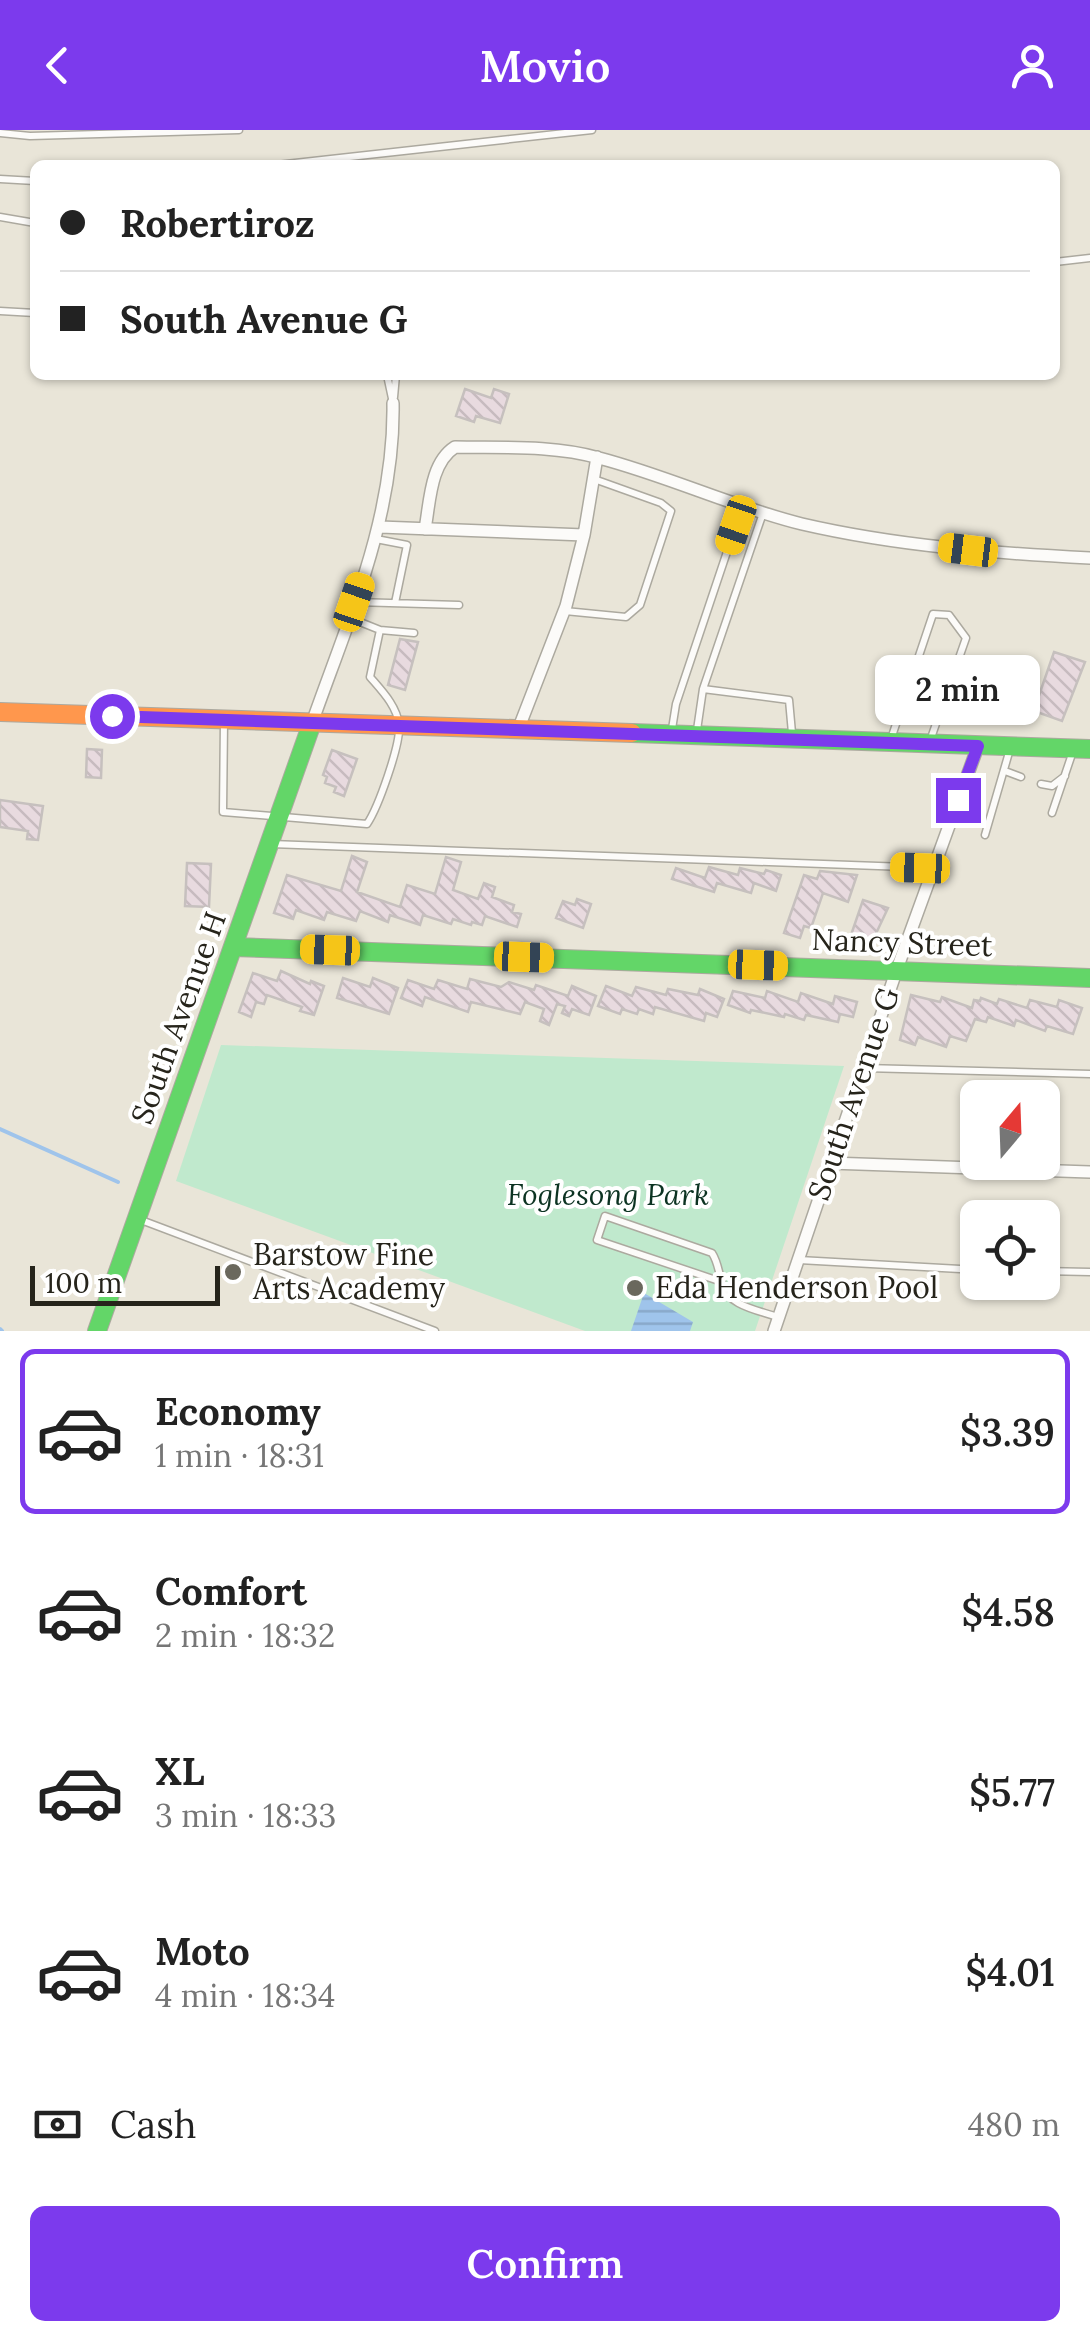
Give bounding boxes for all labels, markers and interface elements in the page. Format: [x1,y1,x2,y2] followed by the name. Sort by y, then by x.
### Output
[479,37,611,94] text: Movio
[30,38,85,93] icon: back
[1005,38,1060,93] icon: person
[120,199,314,247] text: Robertiroz
[120,295,407,343] text: South Avenue G
[712,492,760,558] car
[936,531,1000,569] car
[330,569,378,635] car
[876,655,1040,725] callout: 2 min
[915,669,1000,710] text: 2 min
[90,694,135,739] route start
[936,778,981,823] route end
[889,852,951,884] car
[122,906,234,1129] street label: South Avenue H
[811,920,994,965] street label: Nancy Street
[299,934,361,966] car
[493,941,555,973] car
[727,949,789,981] car
[799,982,907,1205] street label: South Avenue G
[960,1080,1060,1180] north arrow
[960,1080,1060,1300] map controls
[507,1175,709,1213] park label: Foglesong Park
[960,1200,1060,1300] button: locate
[252,1235,445,1308] place label: Barstow Fine Arts Academy
[30,1261,220,1306] scale bar
[222,1261,244,1283] marker: Barstow Fine Arts Academy
[45,1265,122,1301] text: 100 m
[655,1268,938,1306] place label: Eda Henderson Pool
[624,1277,646,1299] marker: Eda Henderson Pool
[35,1387,125,1477] icon: car
[155,1387,321,1435] text: Economy
[960,1408,1055,1456] text: $3.39
[155,1435,324,1476] text: 1 min · 18:31
[35,1567,125,1657] icon: car
[155,1567,307,1615] text: Comfort
[961,1588,1055,1636] text: $4.58
[155,1615,335,1656] text: 2 min · 18:32
[35,1747,125,1837] icon: car
[155,1747,205,1795] text: XL
[969,1768,1055,1816] text: $5.77
[155,1795,336,1836] text: 3 min · 18:33
[35,1927,125,2017] icon: car
[155,1927,250,1975] text: Moto
[965,1948,1055,1996] text: $4.01
[155,1975,335,2016] text: 4 min · 18:34
[30,2097,85,2152] icon: cash
[110,2100,197,2148] text: Cash
[968,2104,1060,2145] text: 480 m
[30,2206,1060,2321] button: Confirm

